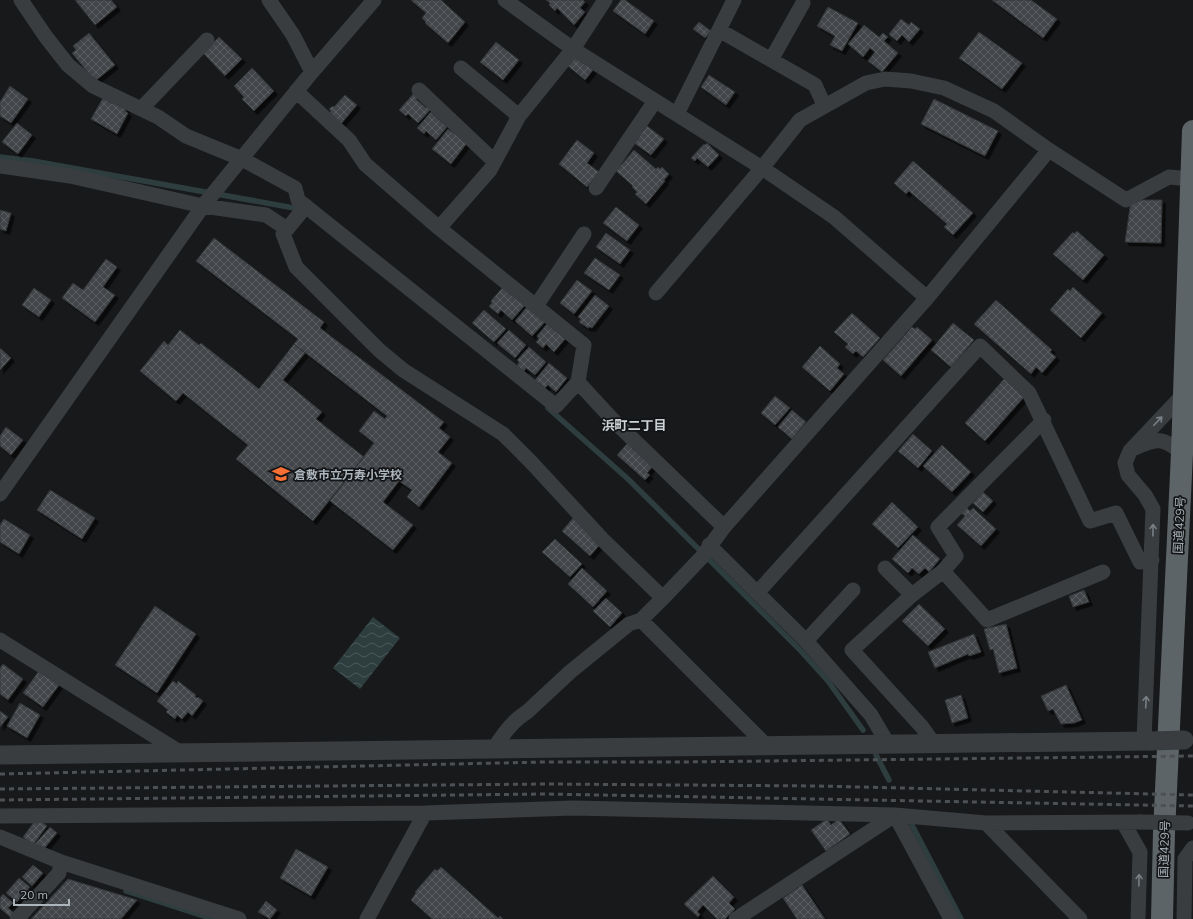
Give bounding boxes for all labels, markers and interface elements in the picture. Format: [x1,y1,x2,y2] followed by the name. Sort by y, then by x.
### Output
[1153,416,1163,426] one-way arrow
[601,417,667,433] district label: 浜町二丁目
[271,464,291,484] school or university icon: 倉敷市立万寿小学校
[294,467,402,482] place label: 倉敷市立万寿小学校
[1170,496,1188,554] street label: 国道429号
[1149,524,1156,537] one-way arrow
[1142,696,1149,709] one-way arrow
[1155,820,1173,878] street label: 国道429号
[1135,874,1143,887] one-way arrow
[14,881,69,907] scale bar
[20,887,48,902] text: 20 m

